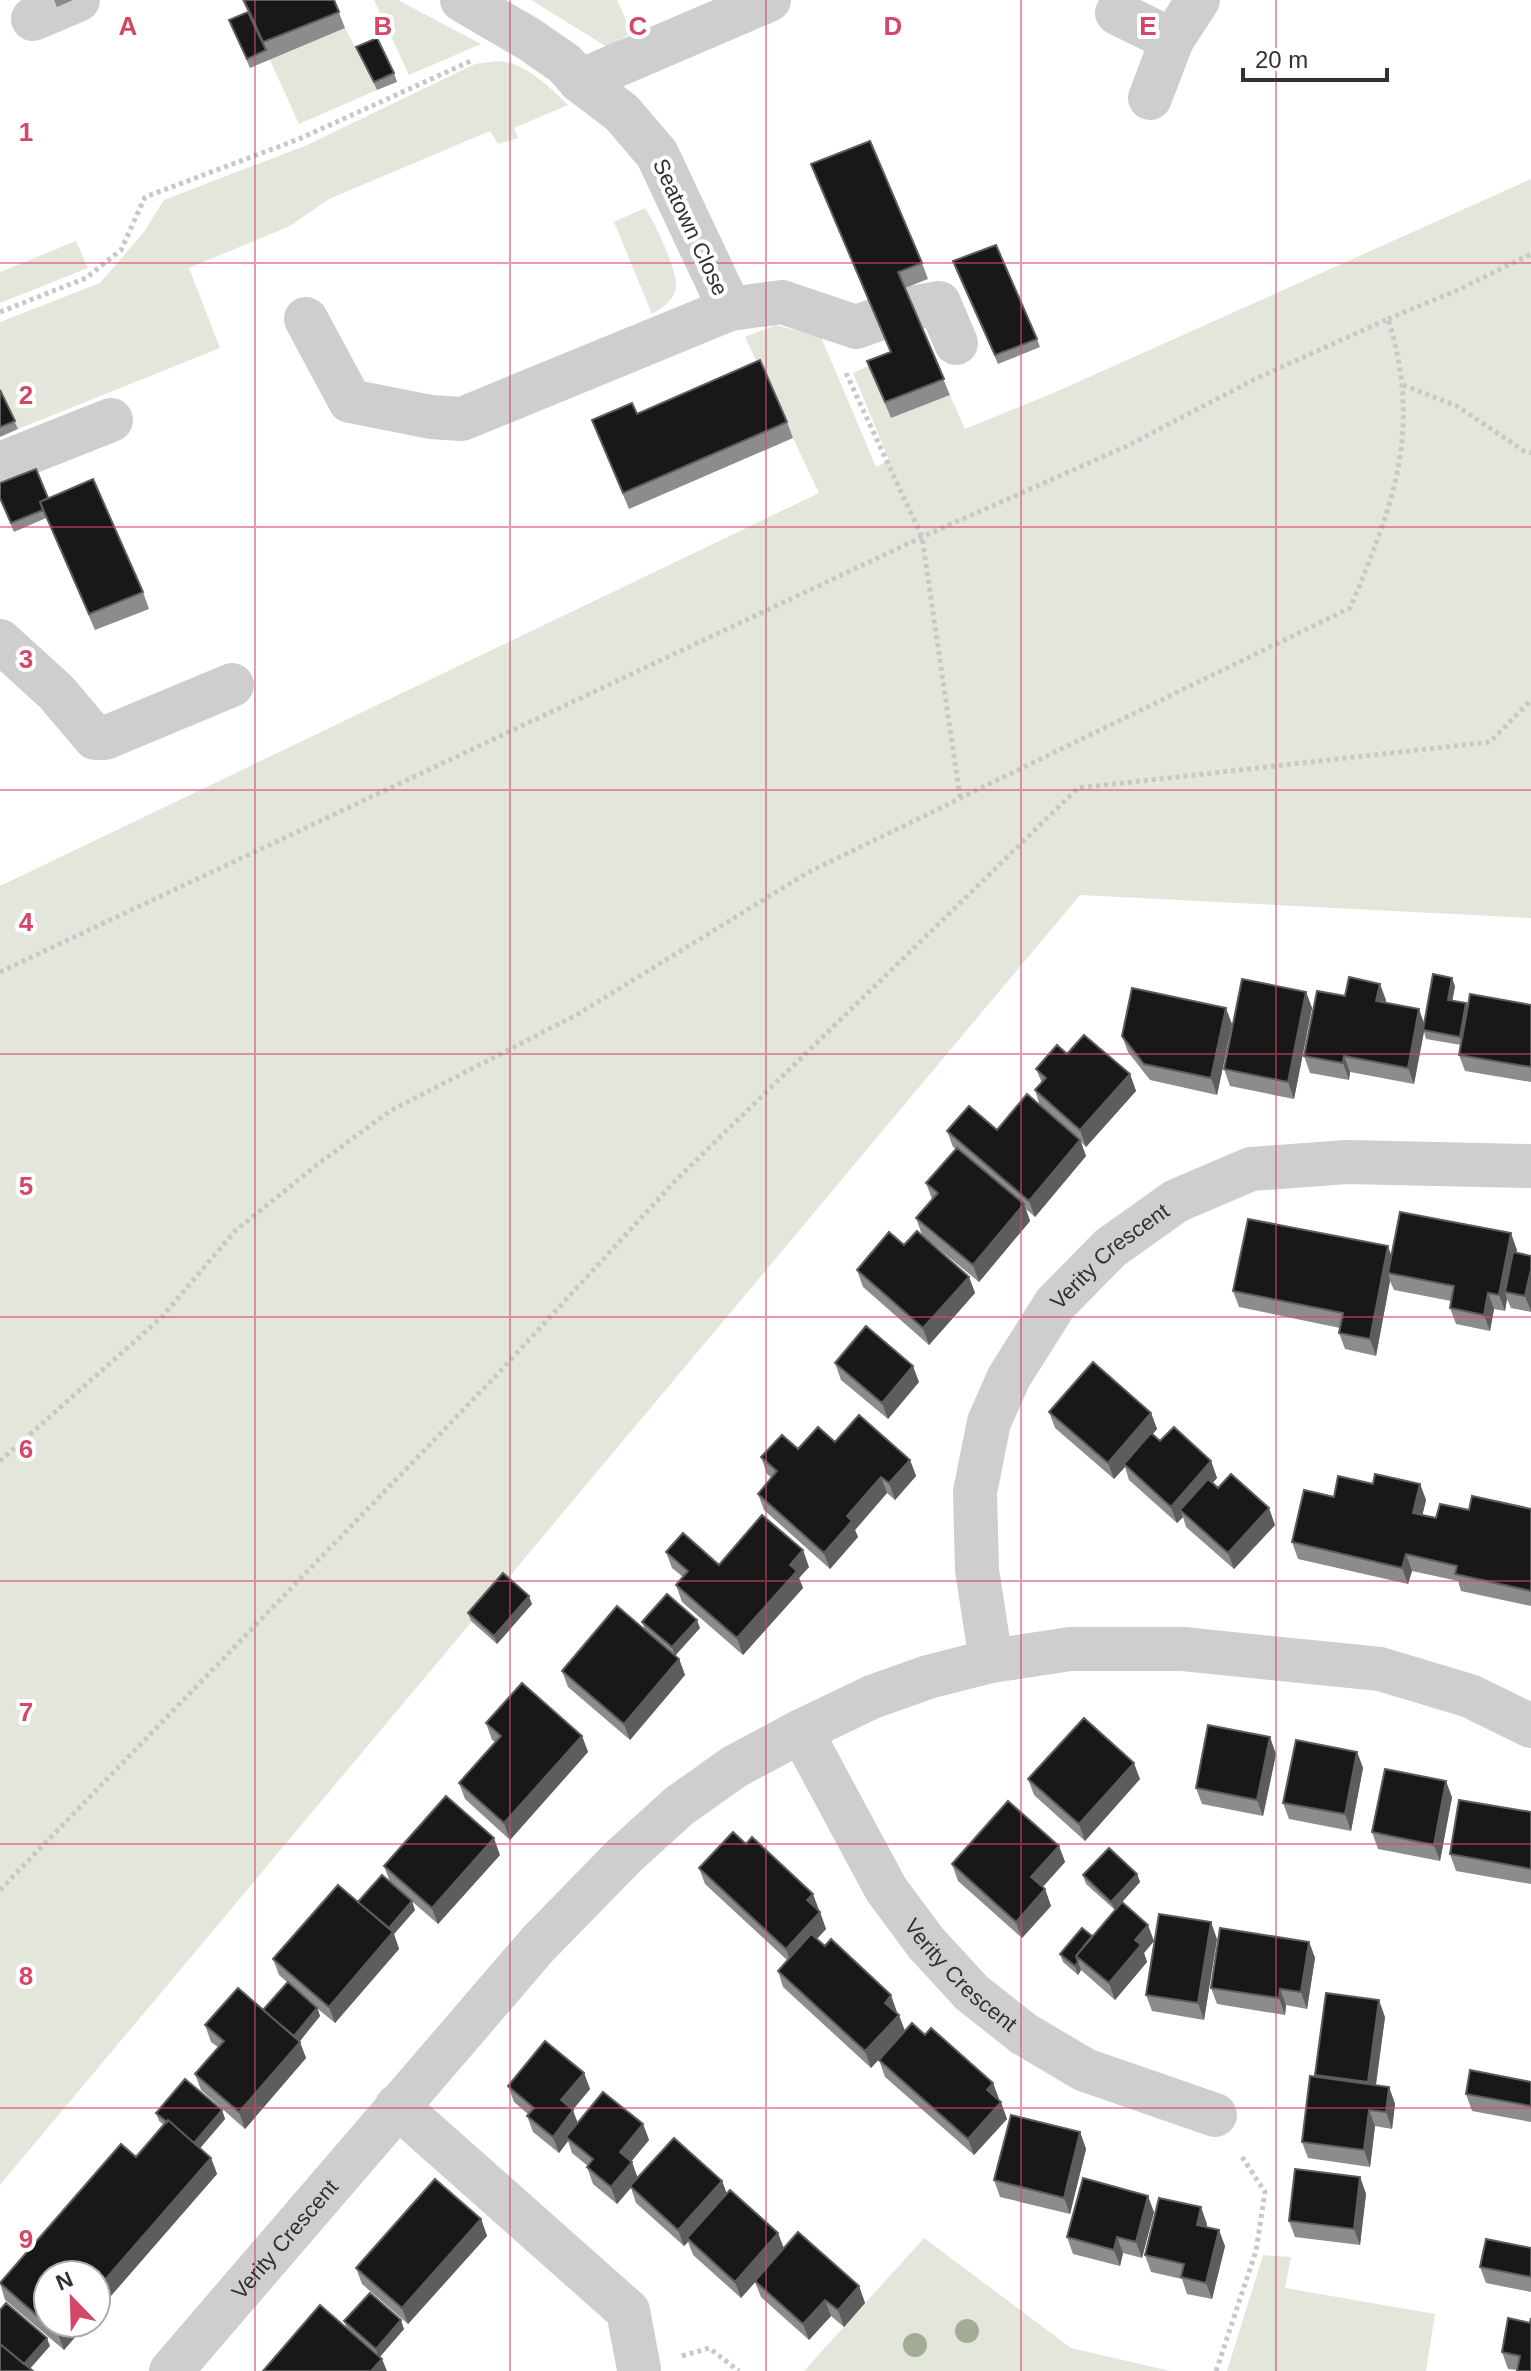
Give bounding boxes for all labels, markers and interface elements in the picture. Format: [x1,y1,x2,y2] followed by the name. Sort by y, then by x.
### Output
[119,11,138,41] text: A
[374,11,392,41] text: B
[629,11,648,41] text: C
[884,11,902,41] text: D
[1139,11,1157,41] text: E
[1243,32,1387,82] scale bar
[1255,46,1308,73] text: 20 m
[19,117,33,147] text: 1
[648,155,733,300] street label: Seatown Close
[19,380,33,410] text: 2
[19,644,33,674] text: 3
[19,907,34,937] text: 4
[19,1171,33,1201] text: 5
[1045,1198,1174,1314] street label: Verity Crescent
[19,1434,33,1464] text: 6
[19,1697,33,1727] text: 7
[899,1914,1022,2037] street label: Verity Crescent
[19,1961,33,1991] text: 8
[227,2175,343,2304] street label: Verity Crescent
[19,2224,33,2254] text: 9
[32,2259,112,2339] north arrow
[52,2266,77,2296] text: N

